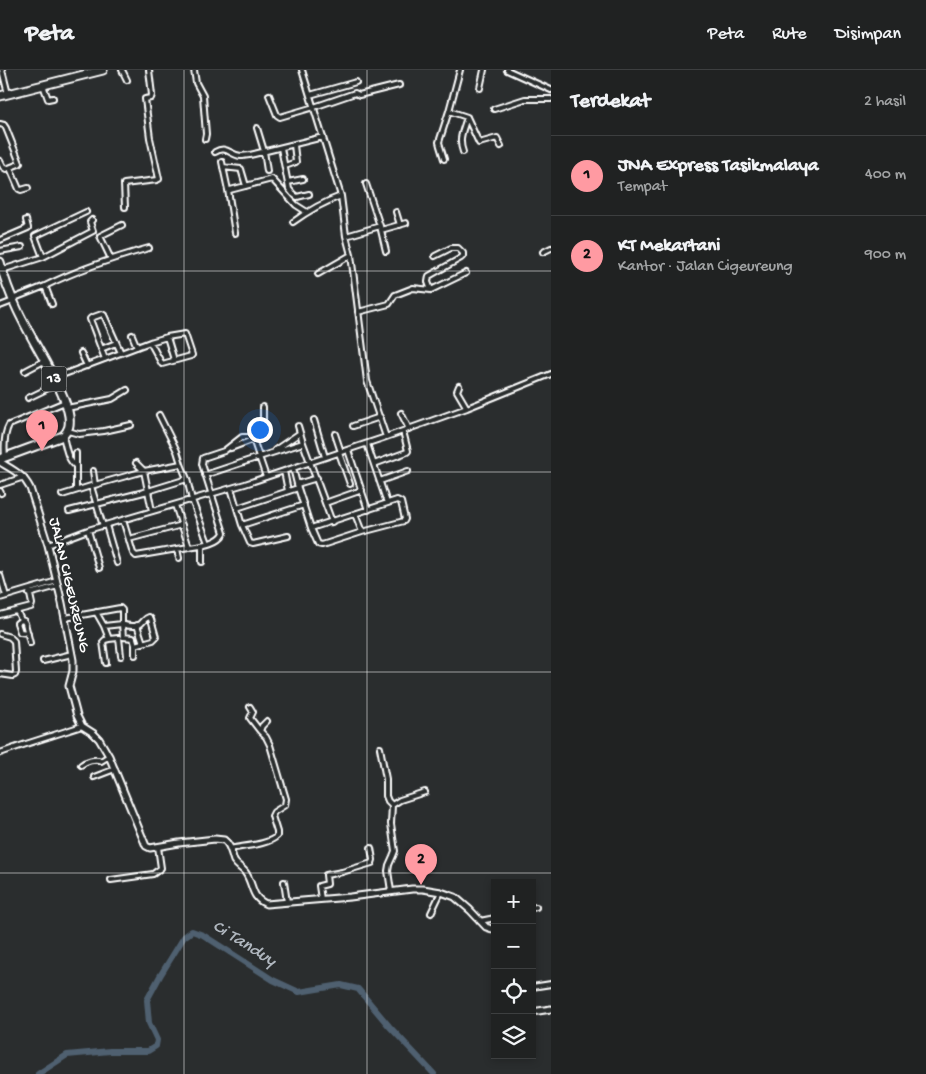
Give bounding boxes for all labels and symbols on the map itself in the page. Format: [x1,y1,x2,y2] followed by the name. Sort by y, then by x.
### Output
[42,366,66,392] road number: 13
[26,410,58,451] pin: 1
[247,417,273,443] your location
[43,516,93,655] street label: JALAN CIGEUREUNG
[405,844,437,885] pin: 2
[208,916,281,972] water label: Ci Tanduy

